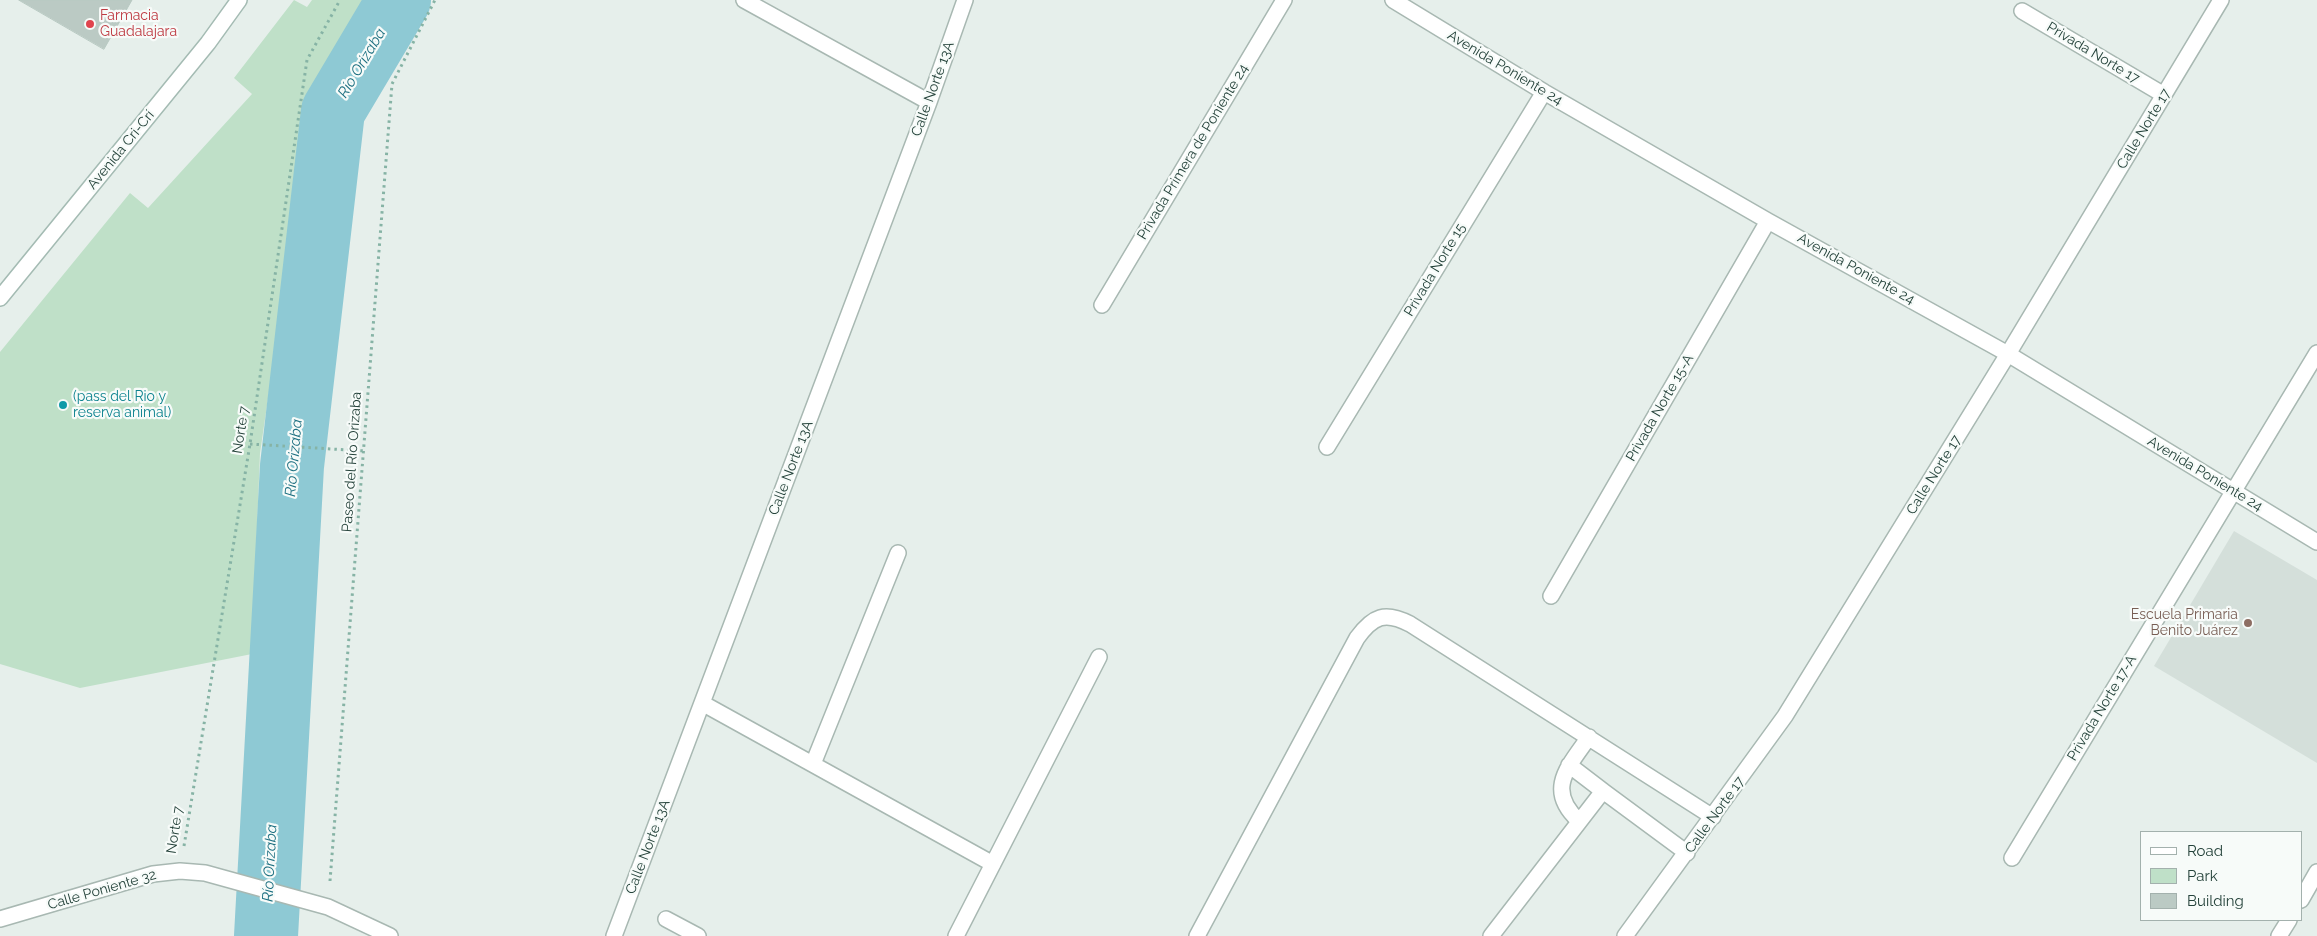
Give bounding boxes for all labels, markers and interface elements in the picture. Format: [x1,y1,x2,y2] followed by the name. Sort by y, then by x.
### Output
[100,8,177,40] place label: Farmacia Guadalajara
[84,18,96,30] marker: Farmacia Guadalajara
[2044,19,2142,87] street label: Privada Norte 17
[334,25,390,101] water label: Río Orizaba
[1444,27,1566,109] street label: Avenida Poniente 24
[908,39,958,139] street label: Calle Norte 13A
[1134,61,1252,243] street label: Privada Primera de Poniente 24
[2114,86,2174,172] street label: Calle Norte 17
[84,107,158,193] street label: Avenida Cri-Crí
[1401,220,1469,320] street label: Privada Norte 15
[1795,230,1917,308] street label: Avenida Poniente 24
[1623,352,1697,464] street label: Privada Norte 15-A
[73,389,171,422] place label: (pass del Rio y reserva animal)
[339,391,365,533] street label: Paseo del Río Orizaba
[57,399,69,411] marker: (pass del Rio y reserva animal)
[229,405,253,455] street label: Norte 7
[765,418,817,518] street label: Calle Norte 13A
[282,419,306,497] water label: Río Orizaba
[1903,432,1965,518] street label: Calle Norte 17
[2144,433,2266,515] street label: Avenida Poniente 24
[2131,607,2238,640] place label: Escuela Primaria Benito Juárez
[2242,617,2254,629] marker: Escuela Primaria Benito Juárez
[2064,652,2140,764] street label: Privada Norte 17-A
[1682,774,1748,856] street label: Calle Norte 17
[622,797,674,897] street label: Calle Norte 13A
[163,805,187,855] street label: Norte 7
[259,824,281,902] water label: Río Orizaba
[2140,831,2302,921] legend
[2187,842,2223,860] text: Road
[46,866,158,914] street label: Calle Poniente 32
[2187,867,2218,885] text: Park
[2187,892,2244,910] text: Building

